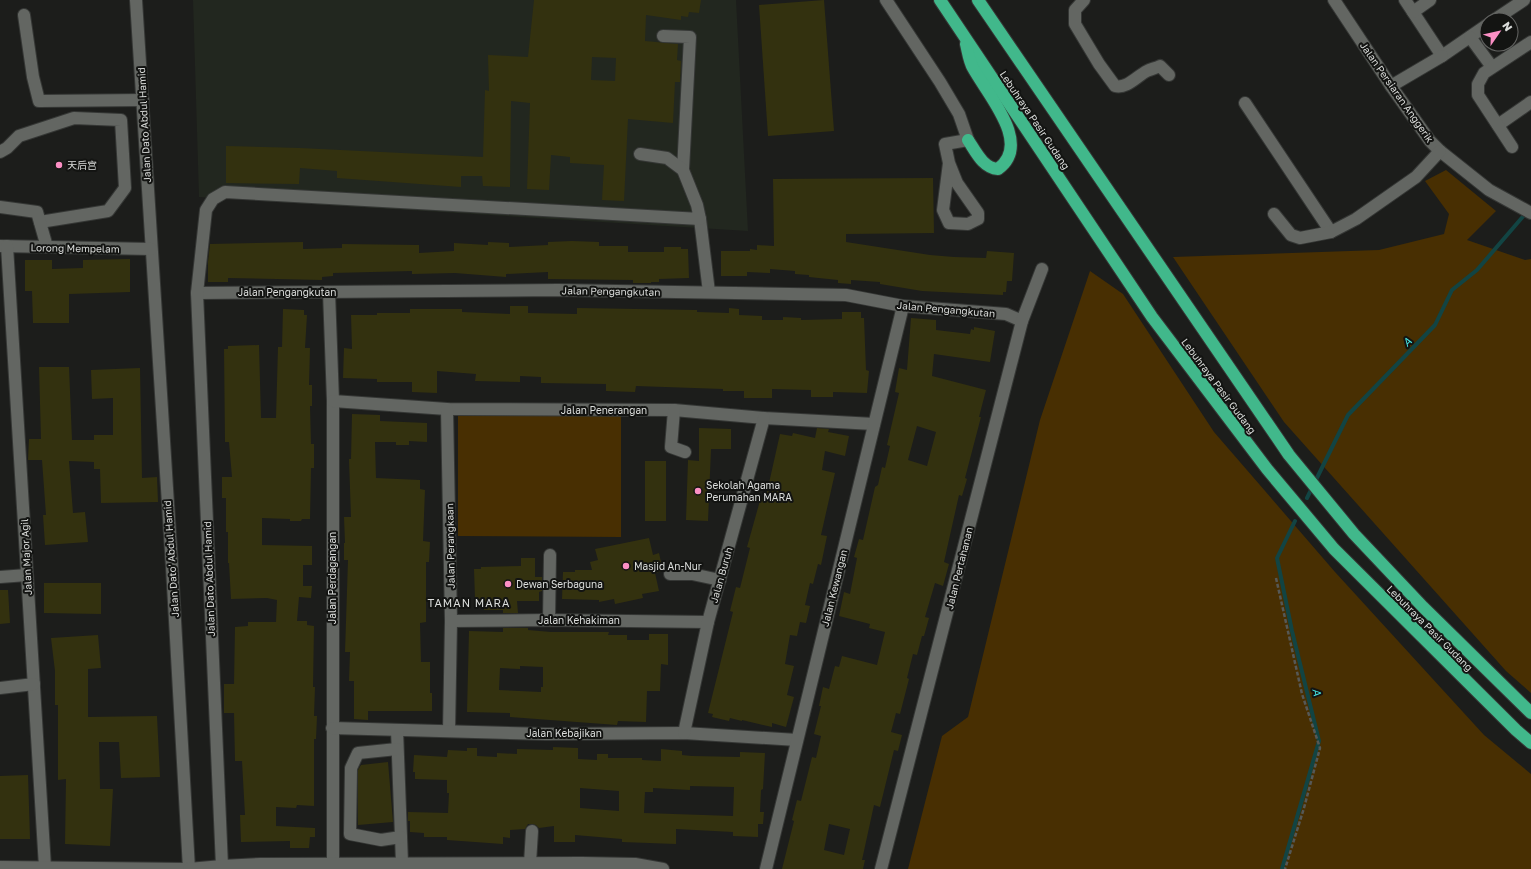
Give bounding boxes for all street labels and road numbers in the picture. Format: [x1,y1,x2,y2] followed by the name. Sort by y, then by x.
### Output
[1358,40,1436,145] street label: Jalan Persiaran Anggerik
[135,67,153,183] street label: Jalan Dato Abdul Hamid
[998,69,1072,171] street label: Lebuhraya Pasir Gudang
[30,241,120,255] street label: Lorong Mempelam
[562,284,660,298] street label: Jalan Pengangkutan
[238,286,336,298] street label: Jalan Pengangkutan
[896,299,996,319] street label: Jalan Pengangkutan
[1179,336,1259,436] street label: Lebuhraya Pasir Gudang
[561,404,647,416] street label: Jalan Penerangan
[161,500,181,618] street label: Jalan Dato' Abdul Hamid
[443,503,457,589] street label: Jalan Perangkaan
[18,518,34,596] street label: Jalan Major Agil
[201,521,217,637] street label: Jalan Dato Abdul Hamid
[943,526,975,610] street label: Jalan Pertahanan
[326,532,338,624] street label: Jalan Perdagangan
[707,546,735,604] street label: Jalan Buruh
[819,548,849,628] street label: Jalan Kewangan
[1385,583,1475,673] street label: Lebuhraya Pasir Gudang
[538,614,620,626] street label: Jalan Kehakiman
[526,727,602,739] street label: Jalan Kebajikan

